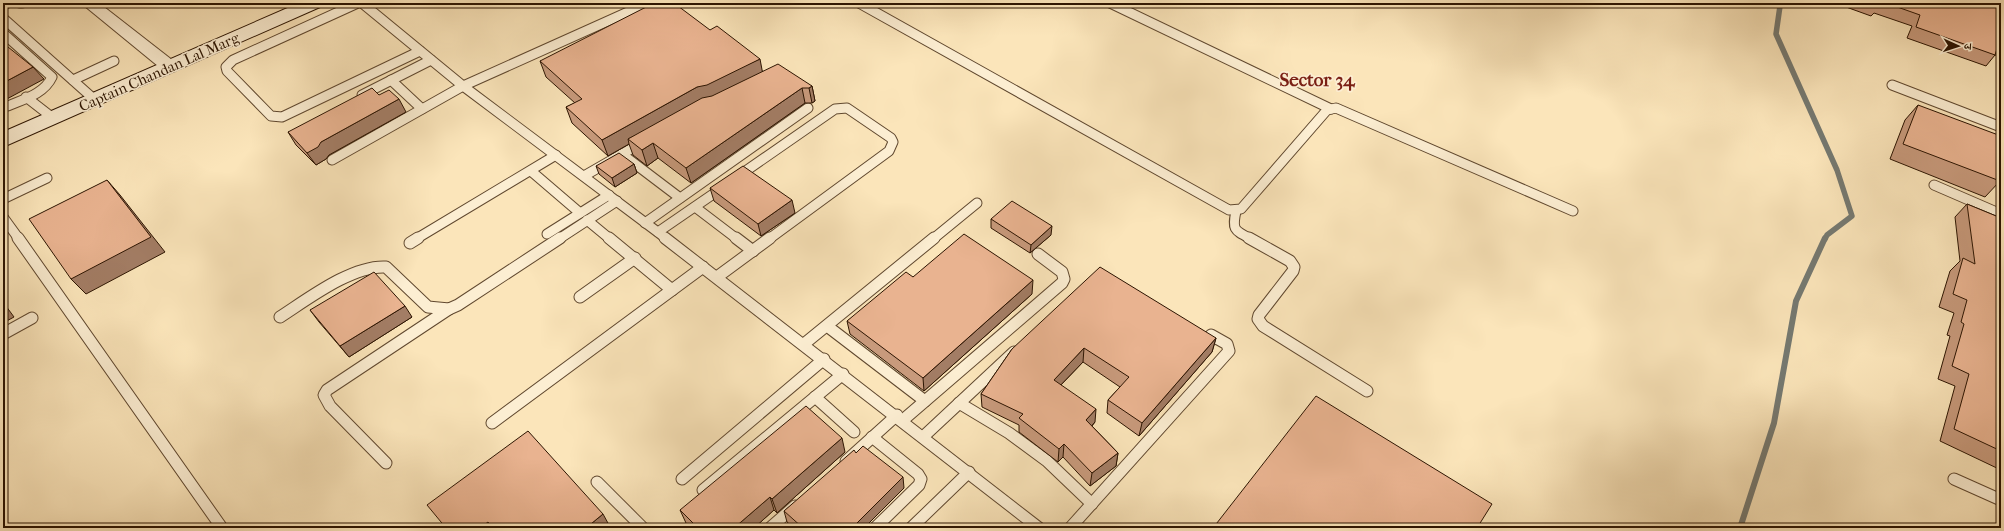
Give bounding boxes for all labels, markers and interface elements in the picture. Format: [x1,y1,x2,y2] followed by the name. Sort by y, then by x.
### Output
[1938,26,1978,66] north arrow
[76,28,243,115] street label: Captain Chandan Lal Marg
[1961,42,1974,51] text: उ
[1279,69,1355,91] district label: Sector 34

